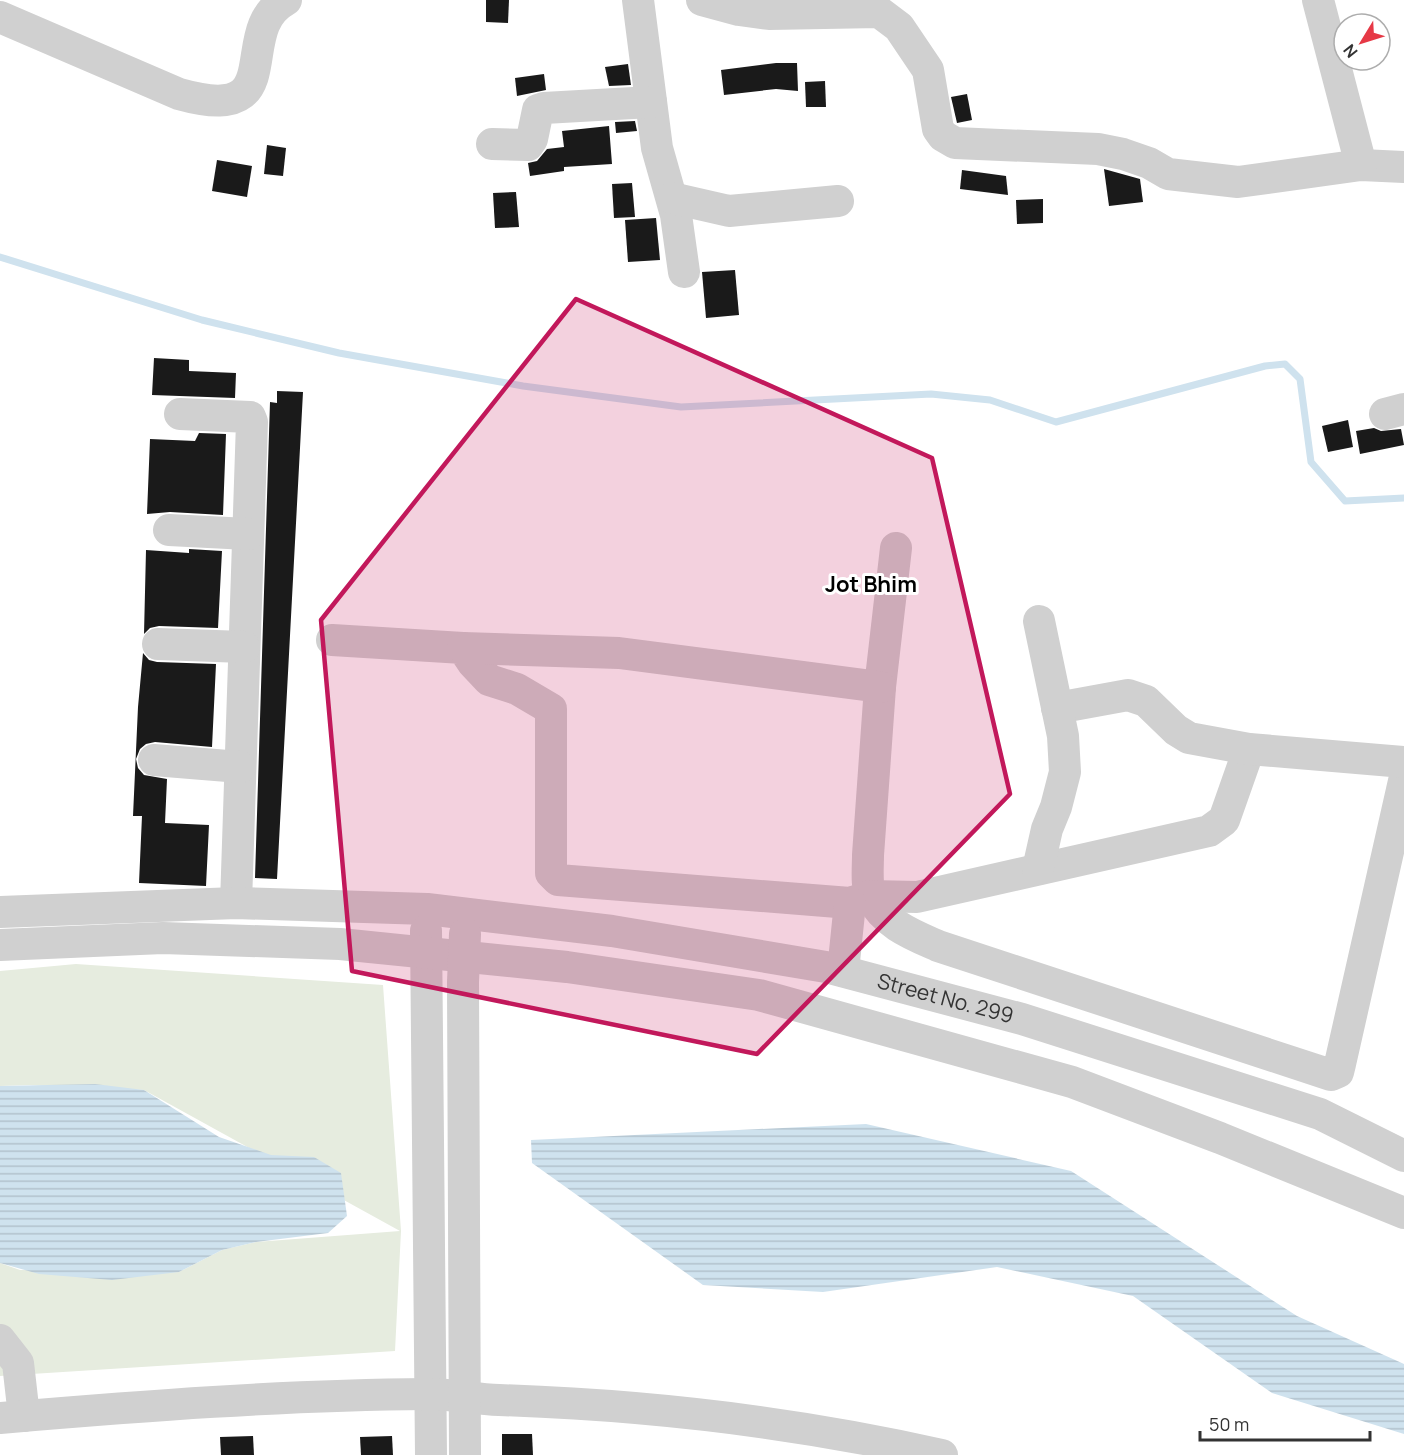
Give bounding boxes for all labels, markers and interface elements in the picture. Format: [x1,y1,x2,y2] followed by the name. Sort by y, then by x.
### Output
[1332,12,1392,72] north arrow
[1338,40,1362,63] text: N
[825,569,917,599] district label: Jot Bhim
[874,966,1017,1029] street label: Street No. 299
[1200,1404,1370,1442] scale bar
[1209,1412,1249,1436] text: 50 m

